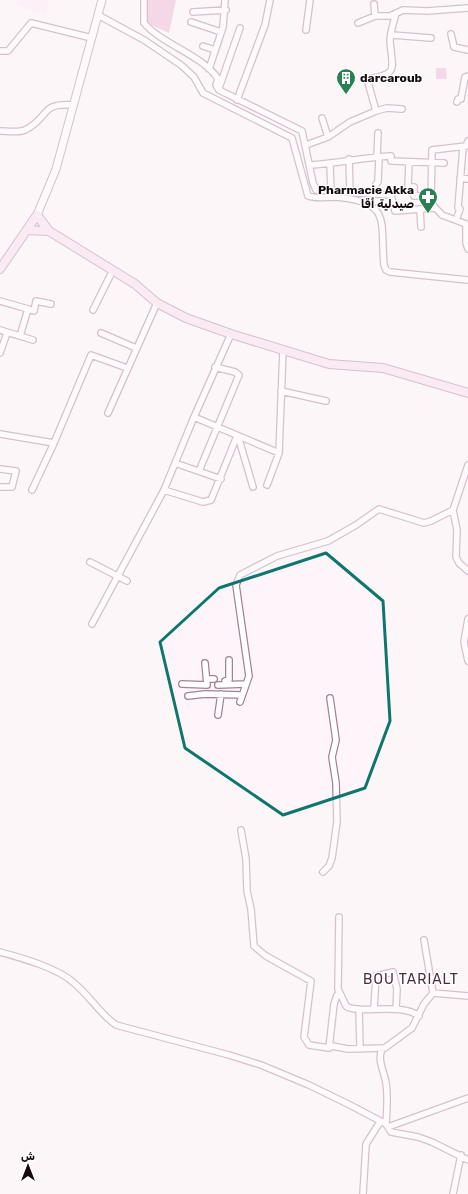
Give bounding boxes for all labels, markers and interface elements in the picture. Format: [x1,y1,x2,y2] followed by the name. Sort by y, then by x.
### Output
[335,67,357,95] building icon: darcaroub
[360,71,423,85] place label: darcaroub
[318,183,414,211] place label: Pharmacie Akka صيدلية أقا
[417,186,439,214] pharmacy icon: Pharmacie Akka صيدلية أقا
[363,971,459,988] district label: BOU TARIALT
[8,1146,48,1186] north arrow
[21,1150,35,1163] text: ش

